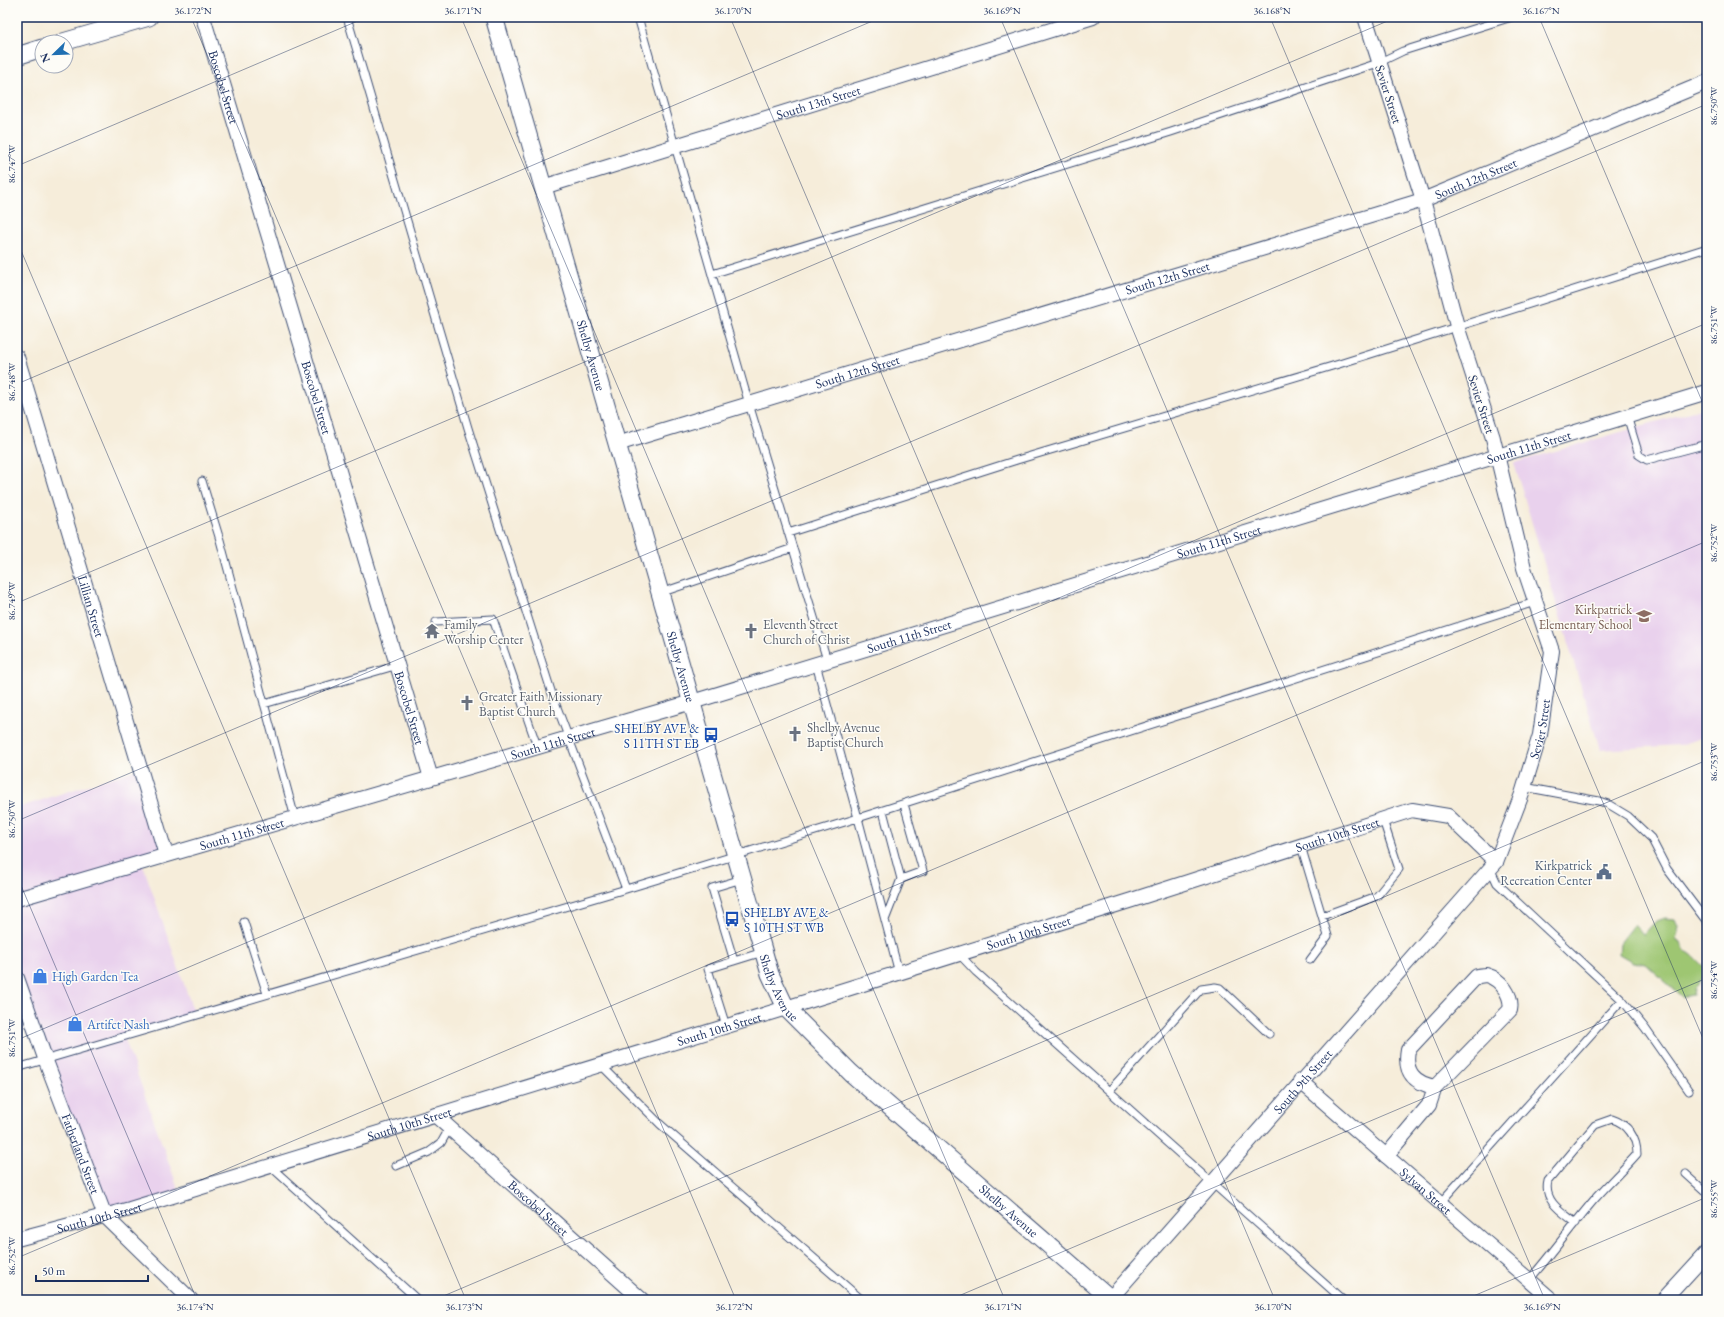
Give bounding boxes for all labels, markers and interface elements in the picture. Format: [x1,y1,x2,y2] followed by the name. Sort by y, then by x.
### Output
[174,4,212,17] text: 36.172°N
[444,4,482,17] text: 36.171°N
[714,4,752,17] text: 36.170°N
[983,4,1021,17] text: 36.169°N
[1253,4,1291,17] text: 36.168°N
[1522,4,1560,17] text: 36.167°N
[34,34,74,74] north arrow
[204,48,243,126] street label: Boscobel Street
[37,51,53,65] text: N
[1371,63,1406,126] street label: Sevier Street
[774,81,863,123] street label: South 13th Street
[1707,86,1720,125] text: 86.750°W
[5,144,18,183] text: 86.747°W
[1432,154,1519,203] street label: South 12th Street
[1123,257,1212,299] street label: South 12th Street
[1707,305,1720,344] text: 86.751°W
[573,318,609,393] street label: Shelby Avenue
[813,351,902,393] street label: South 12th Street
[297,359,335,436] street label: Boscobel Street
[5,362,18,401] text: 86.748°W
[1464,373,1499,436] street label: Sevier Street
[1485,426,1573,468] street label: South 11th Street
[1175,521,1263,562] street label: South 11th Street
[1707,523,1720,562] text: 86.752°W
[74,573,108,639] street label: Lillian Street
[5,581,18,620] text: 86.749°W
[1539,601,1633,633] place label: Kirkpatrick Elementary School
[1635,607,1653,625] school or university icon: Kirkpatrick Elementary School
[865,615,953,657] street label: South 11th Street
[444,616,524,648] place label: Family Worship Center
[763,616,850,648] place label: Eleventh Street Church of Christ
[423,622,441,640] temple icon: Family Worship Center
[742,622,760,640] church icon: Eleventh Street Church of Christ
[663,629,699,704] street label: Shelby Avenue
[390,669,428,747] street label: Boscobel Street
[479,688,602,720] place label: Greater Faith Missionary Baptist Church
[458,694,476,712] church icon: Greater Faith Missionary Baptist Church
[1525,698,1554,761] street label: Sevier Street
[807,719,884,751] place label: Shelby Avenue Baptist Church
[614,720,699,752] place label: SHELBY AVE & S 11TH ST EB
[509,723,597,764] street label: South 11th Street
[786,725,804,743] church icon: Shelby Avenue Baptist Church
[702,726,720,744] bus stop icon: SHELBY AVE & S 11TH ST EB
[1707,742,1720,781] text: 86.753°W
[5,799,18,838] text: 86.750°W
[1293,813,1381,856] street label: South 10th Street
[198,814,286,854] street label: South 11th Street
[1500,857,1593,889] place label: Kirkpatrick Recreation Center
[1595,863,1613,881] public building icon: Kirkpatrick Recreation Center
[744,904,829,936] place label: SHELBY AVE & S 10TH ST WB
[723,910,741,928] bus stop icon: SHELBY AVE & S 10TH ST WB
[984,912,1073,954] street label: South 10th Street
[756,952,802,1025] street label: Shelby Avenue
[1707,960,1720,999] text: 86.754°W
[31,967,49,985] shop icon: High Garden Tea
[52,968,139,985] place label: High Garden Tea
[675,1008,763,1050] street label: South 10th Street
[66,1015,84,1033] shop icon: Artifct Nash
[86,1016,150,1033] place label: Artifct Nash
[5,1018,18,1057] text: 86.751°W
[1270,1046,1336,1117] street label: South 9th Street
[365,1103,454,1145] street label: South 10th Street
[58,1111,104,1196] street label: Fatherland Street
[1396,1164,1455,1218] street label: Sylvan Street
[504,1176,572,1240] street label: Boscobel Street
[1707,1179,1720,1218] text: 86.755°W
[976,1180,1042,1241] street label: Shelby Avenue
[55,1198,144,1237] street label: South 10th Street
[5,1236,18,1275] text: 86.752°W
[36,1257,148,1283] scale bar
[42,1263,66,1279] text: 50 m
[176,1300,214,1313] text: 36.174°N
[445,1300,483,1313] text: 36.173°N
[715,1300,753,1313] text: 36.172°N
[984,1300,1022,1313] text: 36.171°N
[1254,1300,1292,1313] text: 36.170°N
[1523,1300,1561,1313] text: 36.169°N

